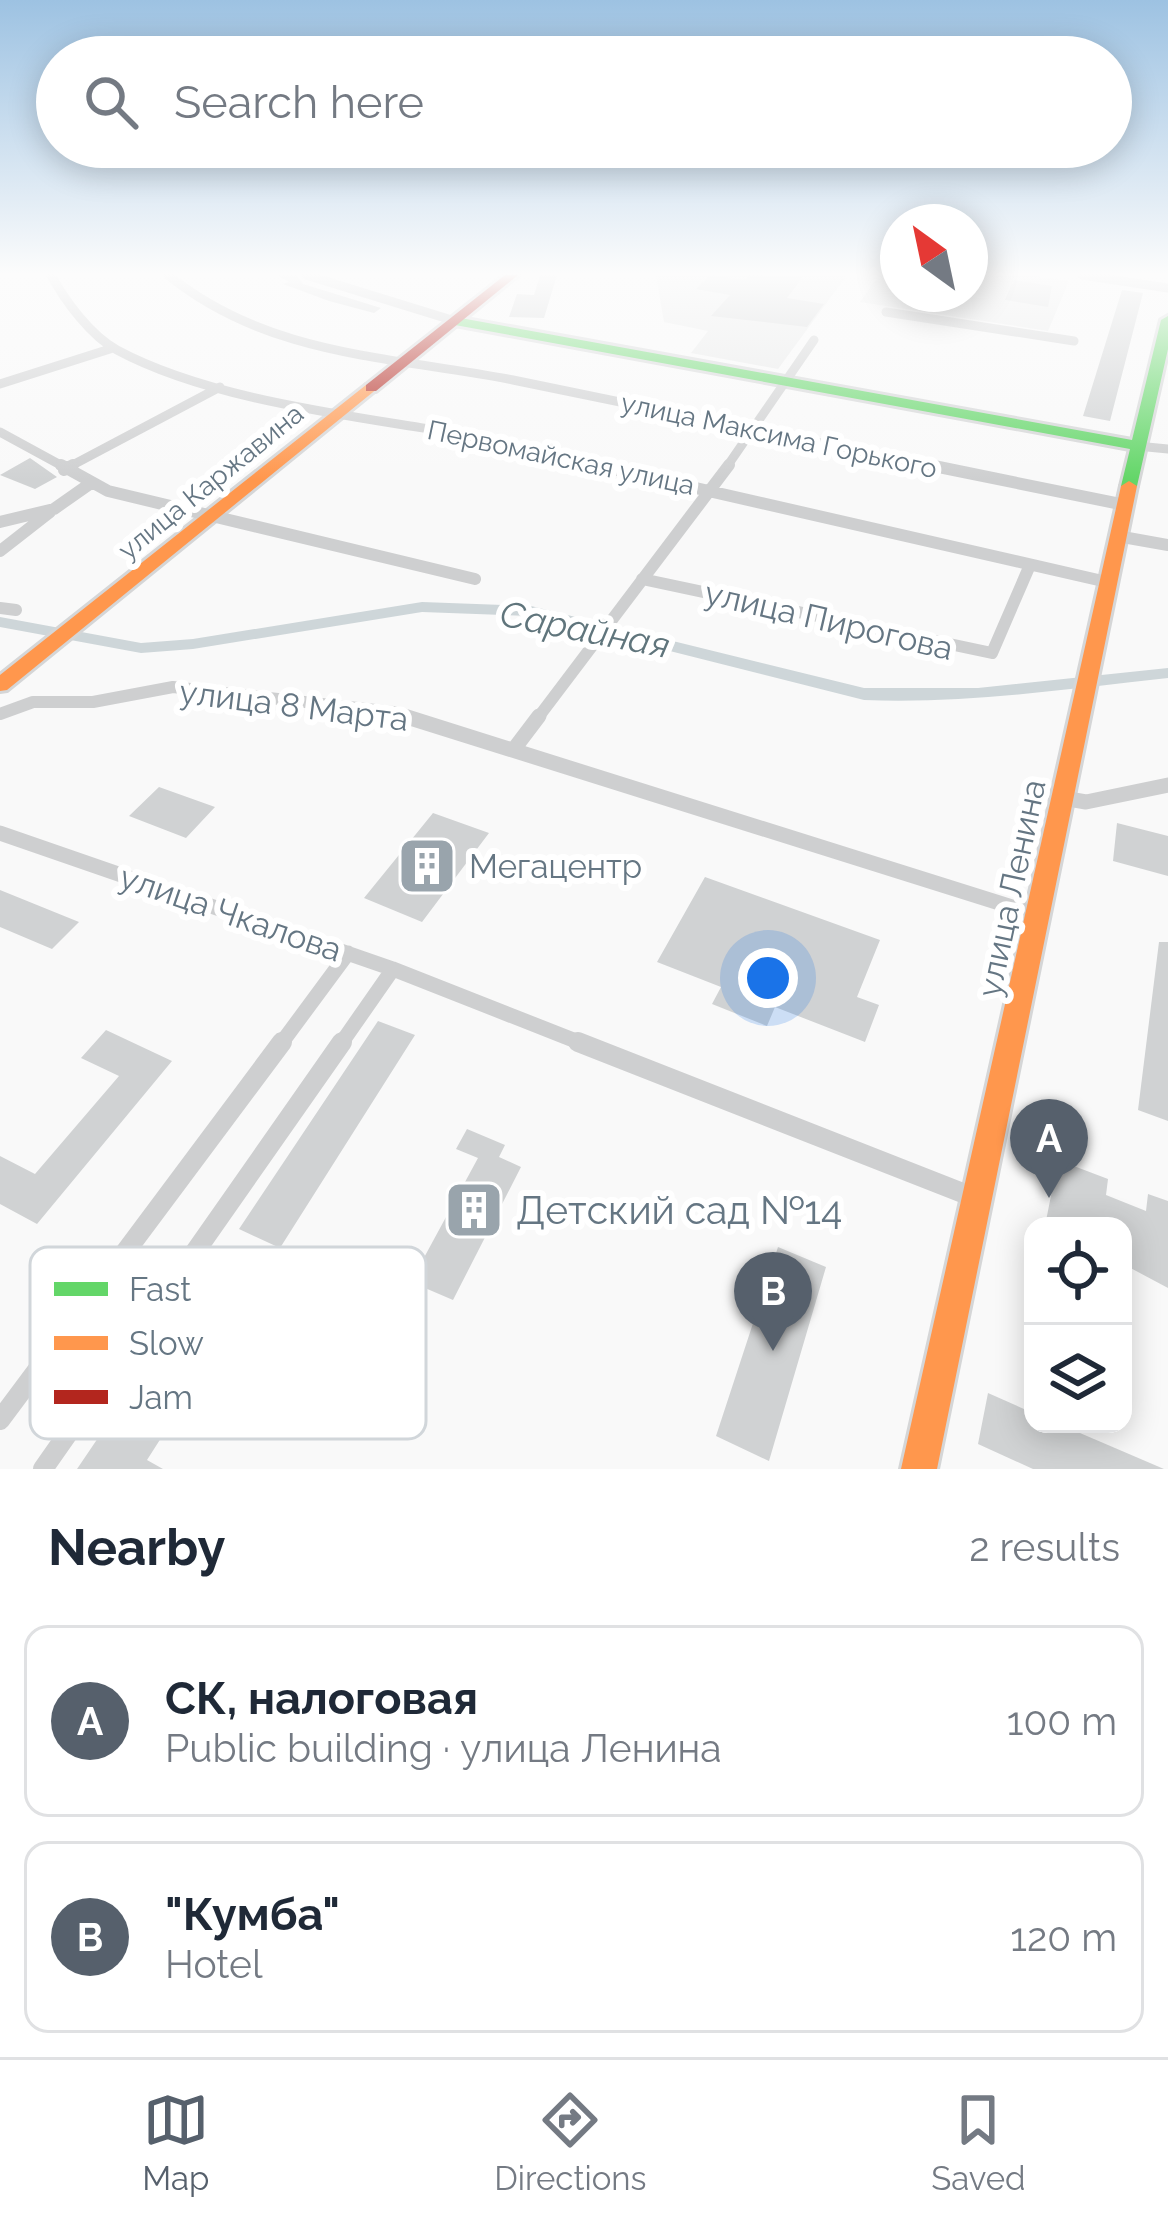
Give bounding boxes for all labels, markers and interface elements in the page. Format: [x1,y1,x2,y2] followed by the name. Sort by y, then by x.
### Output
[36,36,1132,168] search box
[78,69,144,135] icon: search
[174,76,424,129] text: Search here
[880,204,988,312] north arrow
[618,387,940,484] street label: улица Максима Горького
[112,398,309,566] street label: улица Каржавина
[425,414,697,501] street label: Первомайская улица
[701,573,957,668] street label: улица Пирогова
[496,592,674,666] water label: Сарайная
[177,672,411,739] street label: улица 8 Марта
[969,776,1054,1000] street label: улица Ленина
[396,835,458,897] building icon: Мегацентр
[469,847,642,886] place label: Мегацентр
[115,857,347,970] street label: улица Чкалова
[738,948,798,1008] your location
[1010,1099,1088,1198] pin: A
[443,1179,505,1241] building icon: Детский сад №14
[516,1187,842,1233] place label: Детский сад №14
[1024,1217,1132,1433] map controls
[1024,1217,1132,1325] button: locate
[30,1247,426,1439] legend
[734,1252,812,1351] pin: B
[129,1270,191,1309] text: Fast
[129,1324,204,1363] text: Slow
[1024,1325,1132,1433] button: layers
[129,1378,193,1417] text: Jam
[48,1517,225,1577] text: Nearby
[969,1524,1120,1570] text: 2 results
[165,1672,478,1725] text: СК, налоговая
[77,1698,103,1744] text: A
[1007,1698,1117,1744] text: 100 m
[165,1725,722,1771] text: Public building · улица Ленина
[165,1888,340,1941] text: "Кумба"
[77,1914,103,1960] text: B
[1010,1914,1117,1960] text: 120 m
[165,1941,263,1987] text: Hotel
[142,2087,209,2198] tab: Map
[494,2087,647,2198] tab: Directions
[931,2087,1026,2198] tab: Saved

